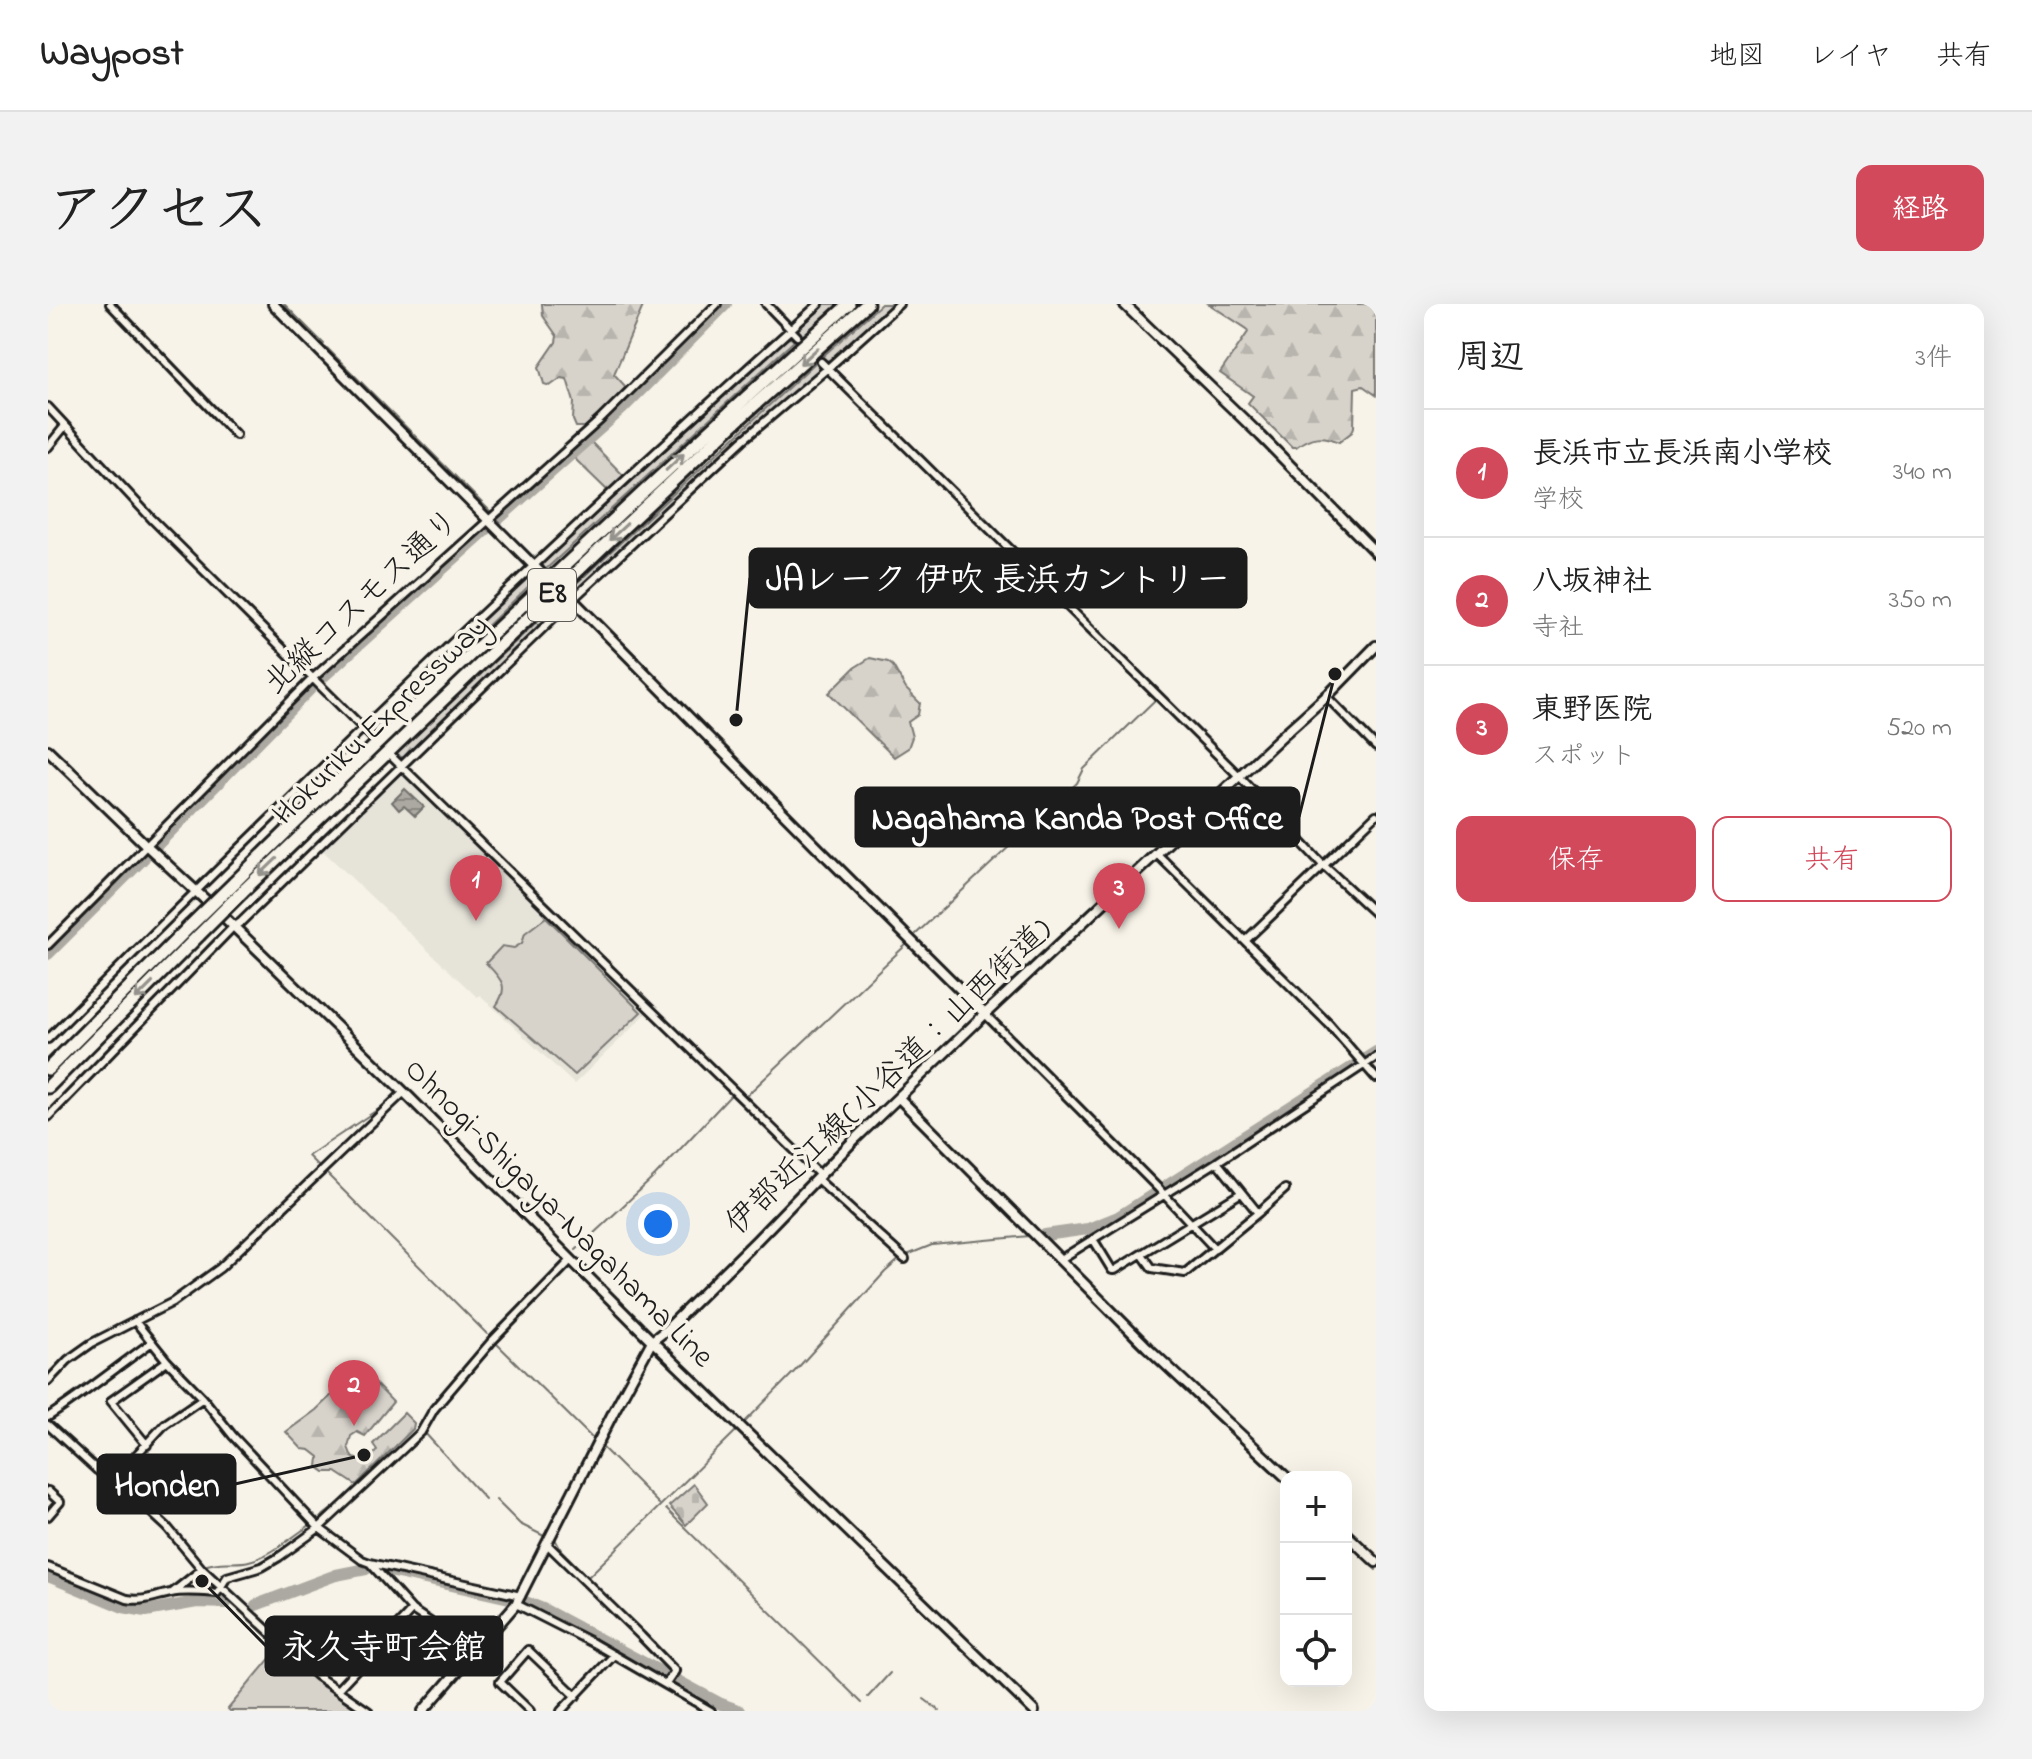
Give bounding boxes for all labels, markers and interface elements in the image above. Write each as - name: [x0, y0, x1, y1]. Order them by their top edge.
- text: Waypost: [40, 27, 184, 83]
- text: 地図: [1709, 37, 1765, 78]
- text: レイヤ: [1809, 37, 1892, 78]
- text: 共有: [1936, 37, 1992, 78]
- button: 経路: [1856, 165, 1984, 251]
- text: アクセス: [48, 173, 269, 254]
- text: 周辺: [1456, 334, 1524, 384]
- text: 3件: [1915, 340, 1952, 378]
- one-way arrow: [800, 347, 820, 365]
- text: 長浜市立長浜南小学校: [1532, 433, 1832, 477]
- one-way arrow: [665, 453, 685, 471]
- text: 1: [1478, 454, 1486, 492]
- text: 340 m: [1893, 454, 1952, 492]
- text: 学校: [1532, 482, 1584, 520]
- street label: 北縦コスモス通り: [254, 499, 472, 707]
- one-way arrow: [608, 523, 628, 542]
- callout: JAレーク 伊吹 長浜カントリー: [750, 549, 1246, 607]
- text: JAレーク 伊吹 長浜カントリー: [766, 557, 1230, 607]
- text: 八坂神社: [1532, 561, 1652, 605]
- road number: E8: [528, 569, 576, 621]
- text: 2: [1476, 582, 1488, 620]
- text: 350 m: [1888, 582, 1952, 620]
- street label: Hokuriku Expressway: [263, 605, 501, 837]
- text: 寺社: [1532, 610, 1584, 648]
- text: 東野医院: [1532, 689, 1652, 733]
- text: 3: [1477, 710, 1487, 748]
- text: 520 m: [1886, 710, 1952, 748]
- text: スポット: [1532, 738, 1636, 776]
- callout: Nagahama Kanda Post Office: [856, 788, 1299, 846]
- text: Nagahama Kanda Post Office: [871, 796, 1284, 847]
- button: 保存: [1456, 816, 1696, 902]
- button: 共有: [1712, 816, 1952, 902]
- pin: 1: [450, 855, 502, 921]
- one-way arrow: [258, 857, 278, 876]
- pin: 3: [1093, 863, 1145, 929]
- street label: 伊部近江線(小谷道：山西街道): [716, 909, 1064, 1247]
- one-way arrow: [135, 981, 154, 1000]
- street label: Ohnogi-Shigaya-Nagahama Line: [392, 1048, 724, 1380]
- your location: [638, 1204, 678, 1244]
- pin: 2: [328, 1360, 380, 1426]
- callout: Honden: [98, 1455, 235, 1513]
- text: Honden: [114, 1463, 220, 1513]
- map controls: [1280, 1471, 1352, 1687]
- button: +: [1280, 1471, 1352, 1543]
- button: −: [1280, 1543, 1352, 1615]
- button: locate: [1280, 1615, 1352, 1687]
- callout: 永久寺町会館: [266, 1617, 502, 1675]
- text: 永久寺町会館: [282, 1625, 486, 1675]

